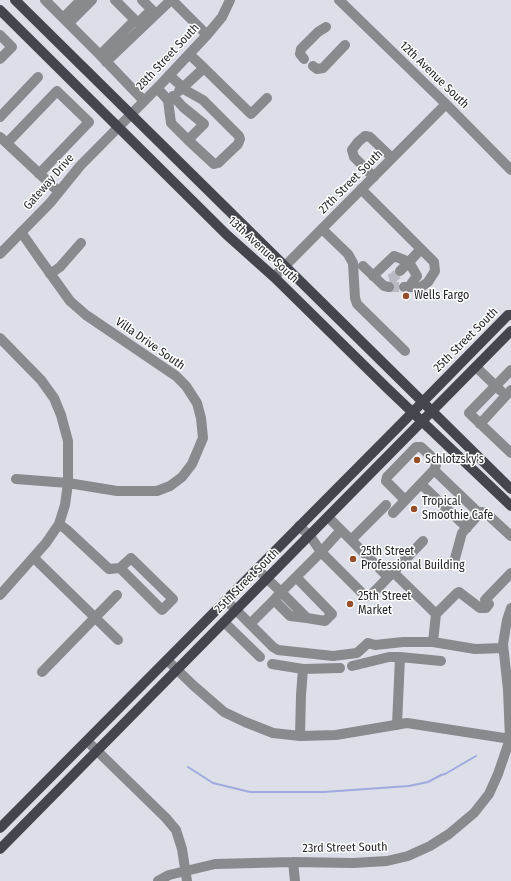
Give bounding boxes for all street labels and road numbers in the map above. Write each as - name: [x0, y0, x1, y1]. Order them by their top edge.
- street label: 28th Street South: [134, 21, 202, 93]
- street label: 12th Avenue South: [396, 38, 472, 112]
- street label: 27th Street South: [316, 147, 386, 217]
- street label: Gateway Drive: [21, 151, 77, 213]
- street label: 13th Avenue South: [225, 214, 301, 286]
- street label: 25th Street South: [431, 305, 501, 375]
- street label: Villa Drive South: [113, 315, 187, 373]
- street label: 25th Street South: [212, 546, 282, 616]
- street label: 23rd Street South: [302, 840, 388, 856]

